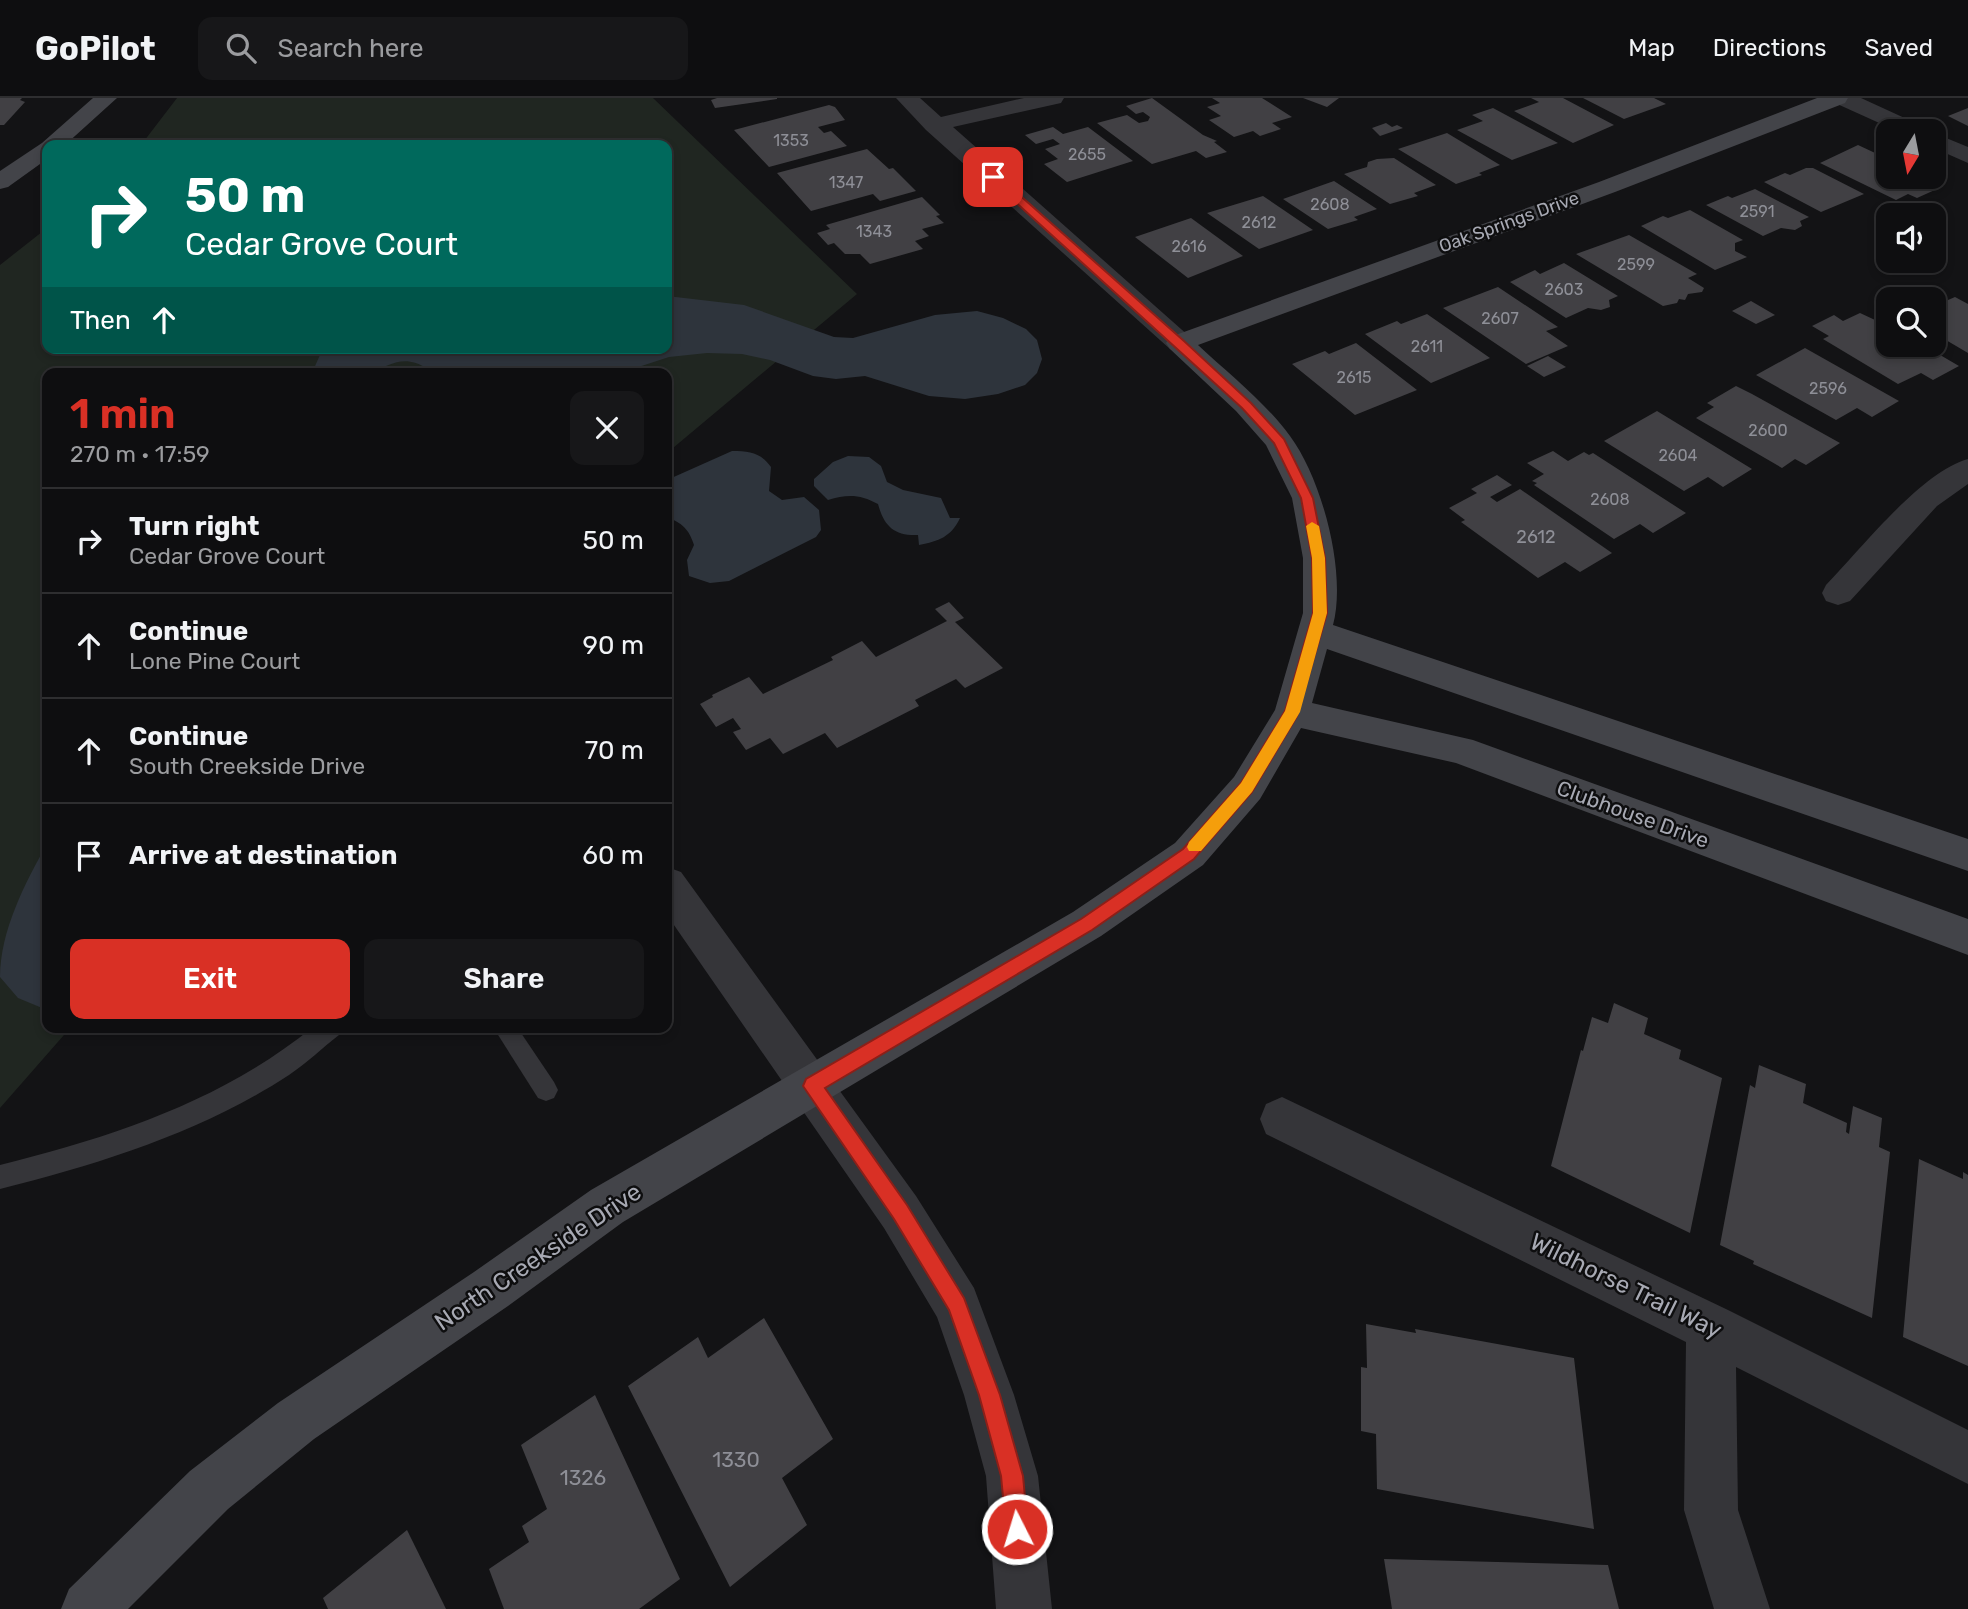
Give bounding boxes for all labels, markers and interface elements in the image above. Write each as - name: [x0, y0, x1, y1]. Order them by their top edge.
- search box: [198, 17, 688, 80]
- text: GoPilot: [35, 29, 156, 68]
- icon: search: [222, 29, 260, 67]
- text: Search here: [278, 33, 423, 64]
- text: Map: [1628, 34, 1675, 62]
- text: Directions: [1713, 34, 1826, 62]
- text: Saved: [1864, 34, 1933, 62]
- north arrow: [1876, 119, 1946, 189]
- map controls: [1876, 119, 1946, 357]
- house number: 1353: [773, 131, 809, 150]
- house number: 2655: [1068, 145, 1106, 164]
- pin: [963, 147, 1023, 207]
- icon: arrive: [974, 158, 1012, 196]
- text: 50 m: [185, 166, 305, 224]
- icon: right: [70, 168, 161, 259]
- house number: 1347: [829, 173, 863, 192]
- street label: Oak Springs Drive: [1436, 186, 1582, 258]
- house number: 2608: [1310, 195, 1350, 214]
- house number: 2591: [1739, 202, 1775, 221]
- button: sound: [1876, 203, 1946, 273]
- house number: 2612: [1242, 213, 1276, 232]
- house number: 1343: [856, 222, 892, 241]
- text: Cedar Grove Court: [185, 225, 458, 263]
- house number: 2616: [1171, 237, 1207, 256]
- house number: 2599: [1617, 255, 1655, 274]
- house number: 2603: [1545, 280, 1583, 299]
- button: search: [1876, 287, 1946, 357]
- icon: ahead: [145, 301, 183, 339]
- text: Then: [70, 305, 131, 336]
- house number: 2607: [1481, 309, 1519, 328]
- house number: 2611: [1411, 337, 1443, 356]
- house number: 2615: [1336, 368, 1372, 387]
- house number: 2596: [1809, 379, 1847, 398]
- text: 1 min: [70, 389, 176, 439]
- button: close: [570, 391, 644, 465]
- house number: 2600: [1748, 421, 1788, 440]
- text: 270 m · 17:59: [70, 440, 210, 468]
- house number: 2604: [1658, 446, 1698, 465]
- house number: 2608: [1590, 490, 1630, 509]
- text: Turn right: [129, 511, 259, 542]
- icon: right: [70, 522, 108, 560]
- text: 50 m: [583, 525, 644, 556]
- house number: 2612: [1516, 526, 1556, 548]
- text: Cedar Grove Court: [129, 542, 325, 570]
- text: Continue: [129, 616, 248, 647]
- icon: ahead: [70, 627, 108, 665]
- text: 90 m: [583, 630, 644, 661]
- text: Lone Pine Court: [129, 647, 300, 675]
- text: Continue: [129, 721, 248, 752]
- icon: ahead: [70, 732, 108, 770]
- text: 70 m: [585, 735, 644, 766]
- text: South Creekside Drive: [129, 752, 365, 780]
- street label: Clubhouse Drive: [1554, 775, 1712, 853]
- icon: arrive: [70, 837, 108, 875]
- text: Arrive at destination: [129, 840, 397, 871]
- text: 60 m: [582, 840, 644, 871]
- button: Exit: [70, 939, 350, 1019]
- button: Share: [364, 939, 644, 1019]
- street label: North Creekside Drive: [430, 1178, 646, 1336]
- street label: Wildhorse Trail Way: [1526, 1227, 1726, 1345]
- house number: 1330: [712, 1447, 760, 1472]
- house number: 1326: [560, 1465, 606, 1490]
- position arrow: [980, 1492, 1054, 1566]

